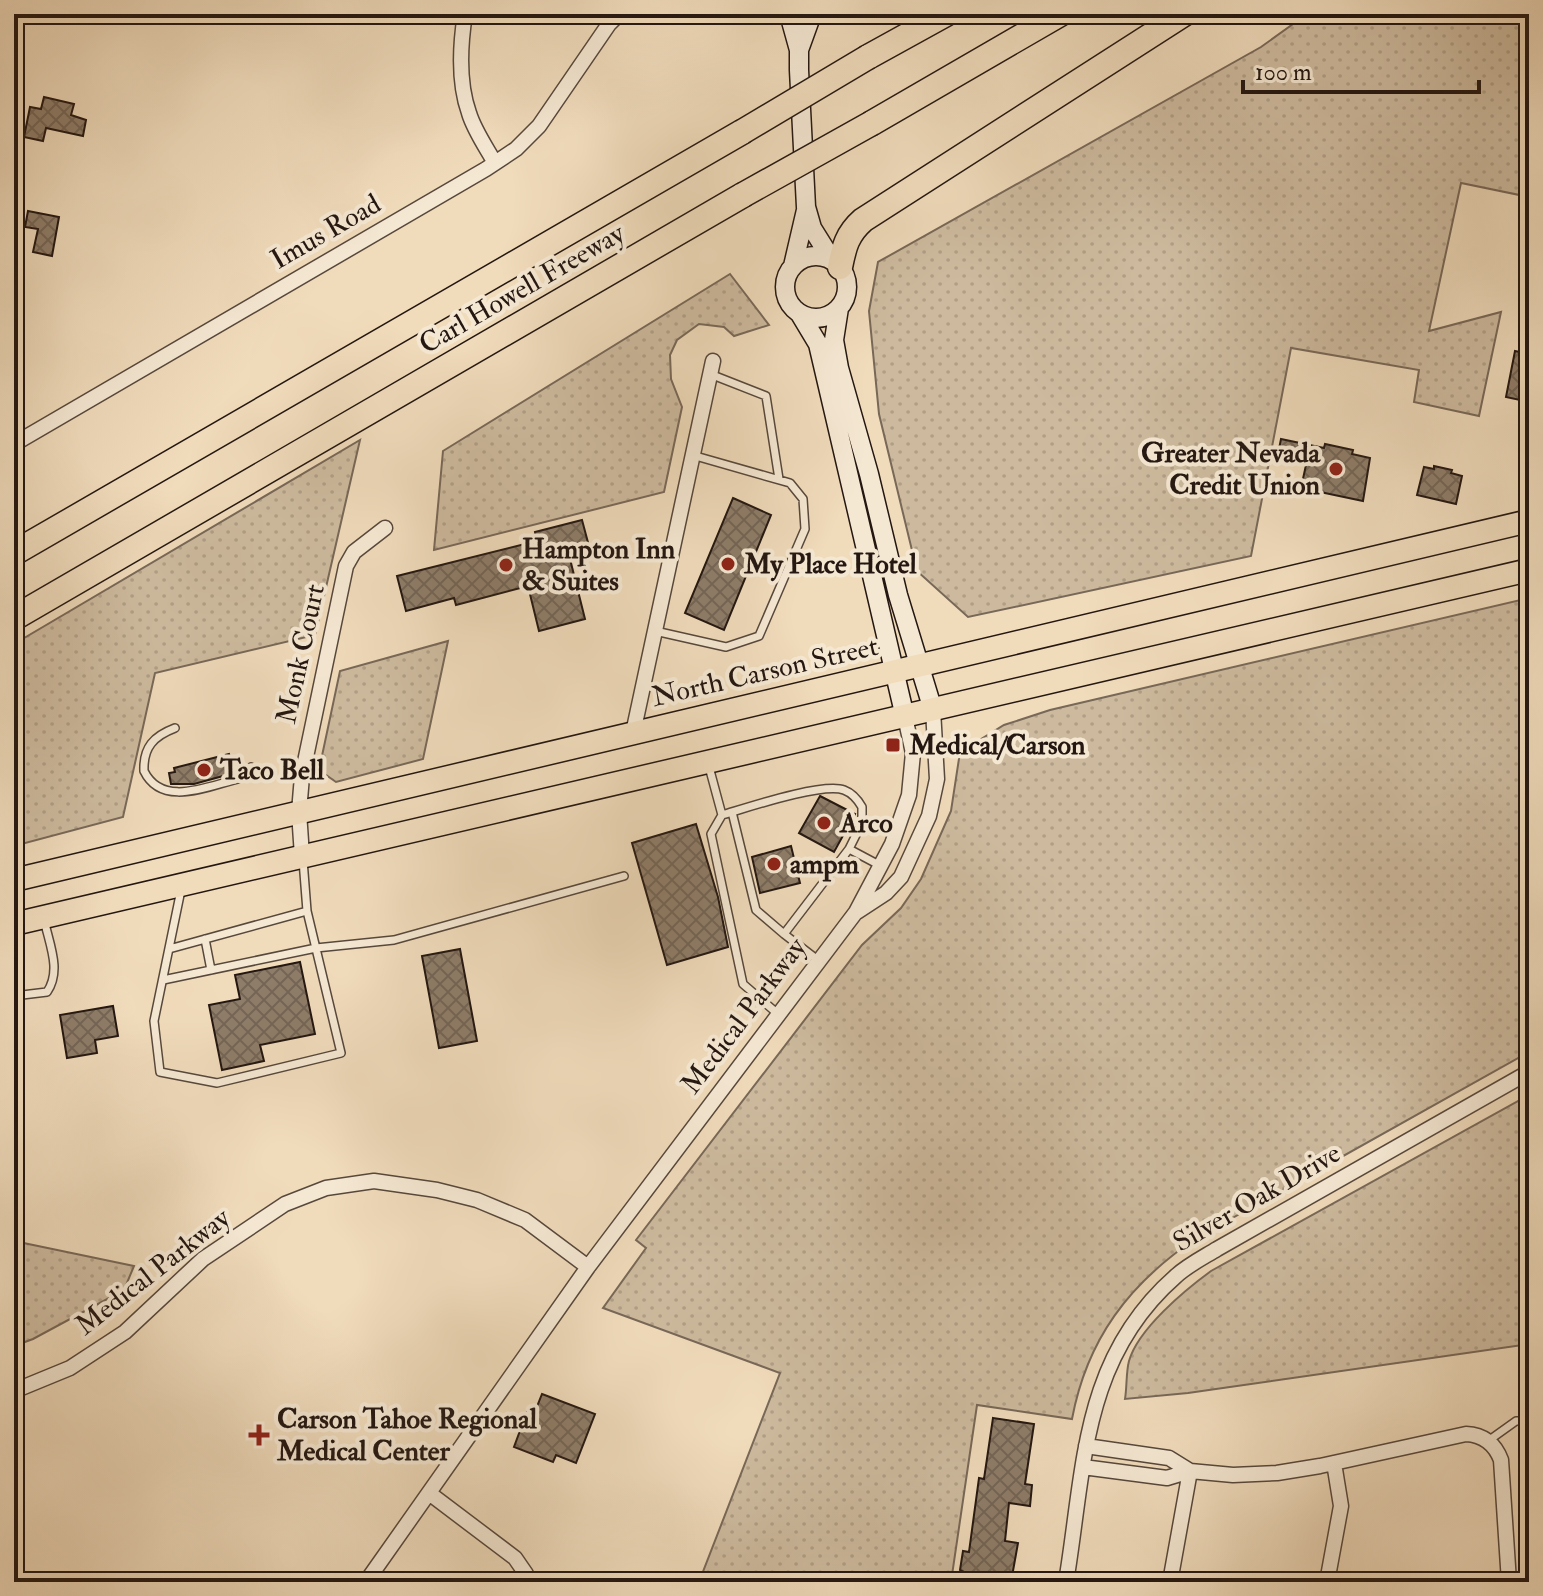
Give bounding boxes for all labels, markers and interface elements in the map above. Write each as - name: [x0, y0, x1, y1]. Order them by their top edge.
- scale bar: [1243, 44, 1479, 94]
- text: 100 m: [1255, 57, 1312, 88]
- street label: Imus Road: [265, 186, 387, 277]
- street label: Carl Howell Freeway: [413, 216, 632, 362]
- place label: Greater Nevada Credit Union: [1141, 436, 1321, 503]
- marker: Greater Nevada Credit Union: [1327, 460, 1345, 478]
- place label: Hampton Inn & Suites: [522, 532, 676, 599]
- place label: My Place Hotel: [743, 547, 918, 582]
- marker: My Place Hotel: [719, 555, 737, 573]
- marker: Hampton Inn & Suites: [497, 556, 515, 574]
- street label: Monk Court: [269, 581, 333, 727]
- street label: North Carson Street: [648, 629, 882, 715]
- place label: Medical/Carson: [908, 728, 1086, 763]
- marker: Medical/Carson: [884, 736, 902, 754]
- place label: Taco Bell: [219, 753, 325, 788]
- marker: Taco Bell: [195, 761, 213, 779]
- place label: Arco: [839, 806, 893, 841]
- marker: Arco: [815, 814, 833, 832]
- place label: ampm: [790, 847, 859, 882]
- marker: ampm: [765, 855, 783, 873]
- street label: Medical Parkway: [674, 930, 815, 1101]
- street label: Silver Oak Drive: [1167, 1136, 1347, 1260]
- street label: Medical Parkway: [69, 1200, 238, 1343]
- place label: Carson Tahoe Regional Medical Center: [276, 1402, 538, 1469]
- marker: Carson Tahoe Regional Medical Center: [248, 1424, 270, 1446]

